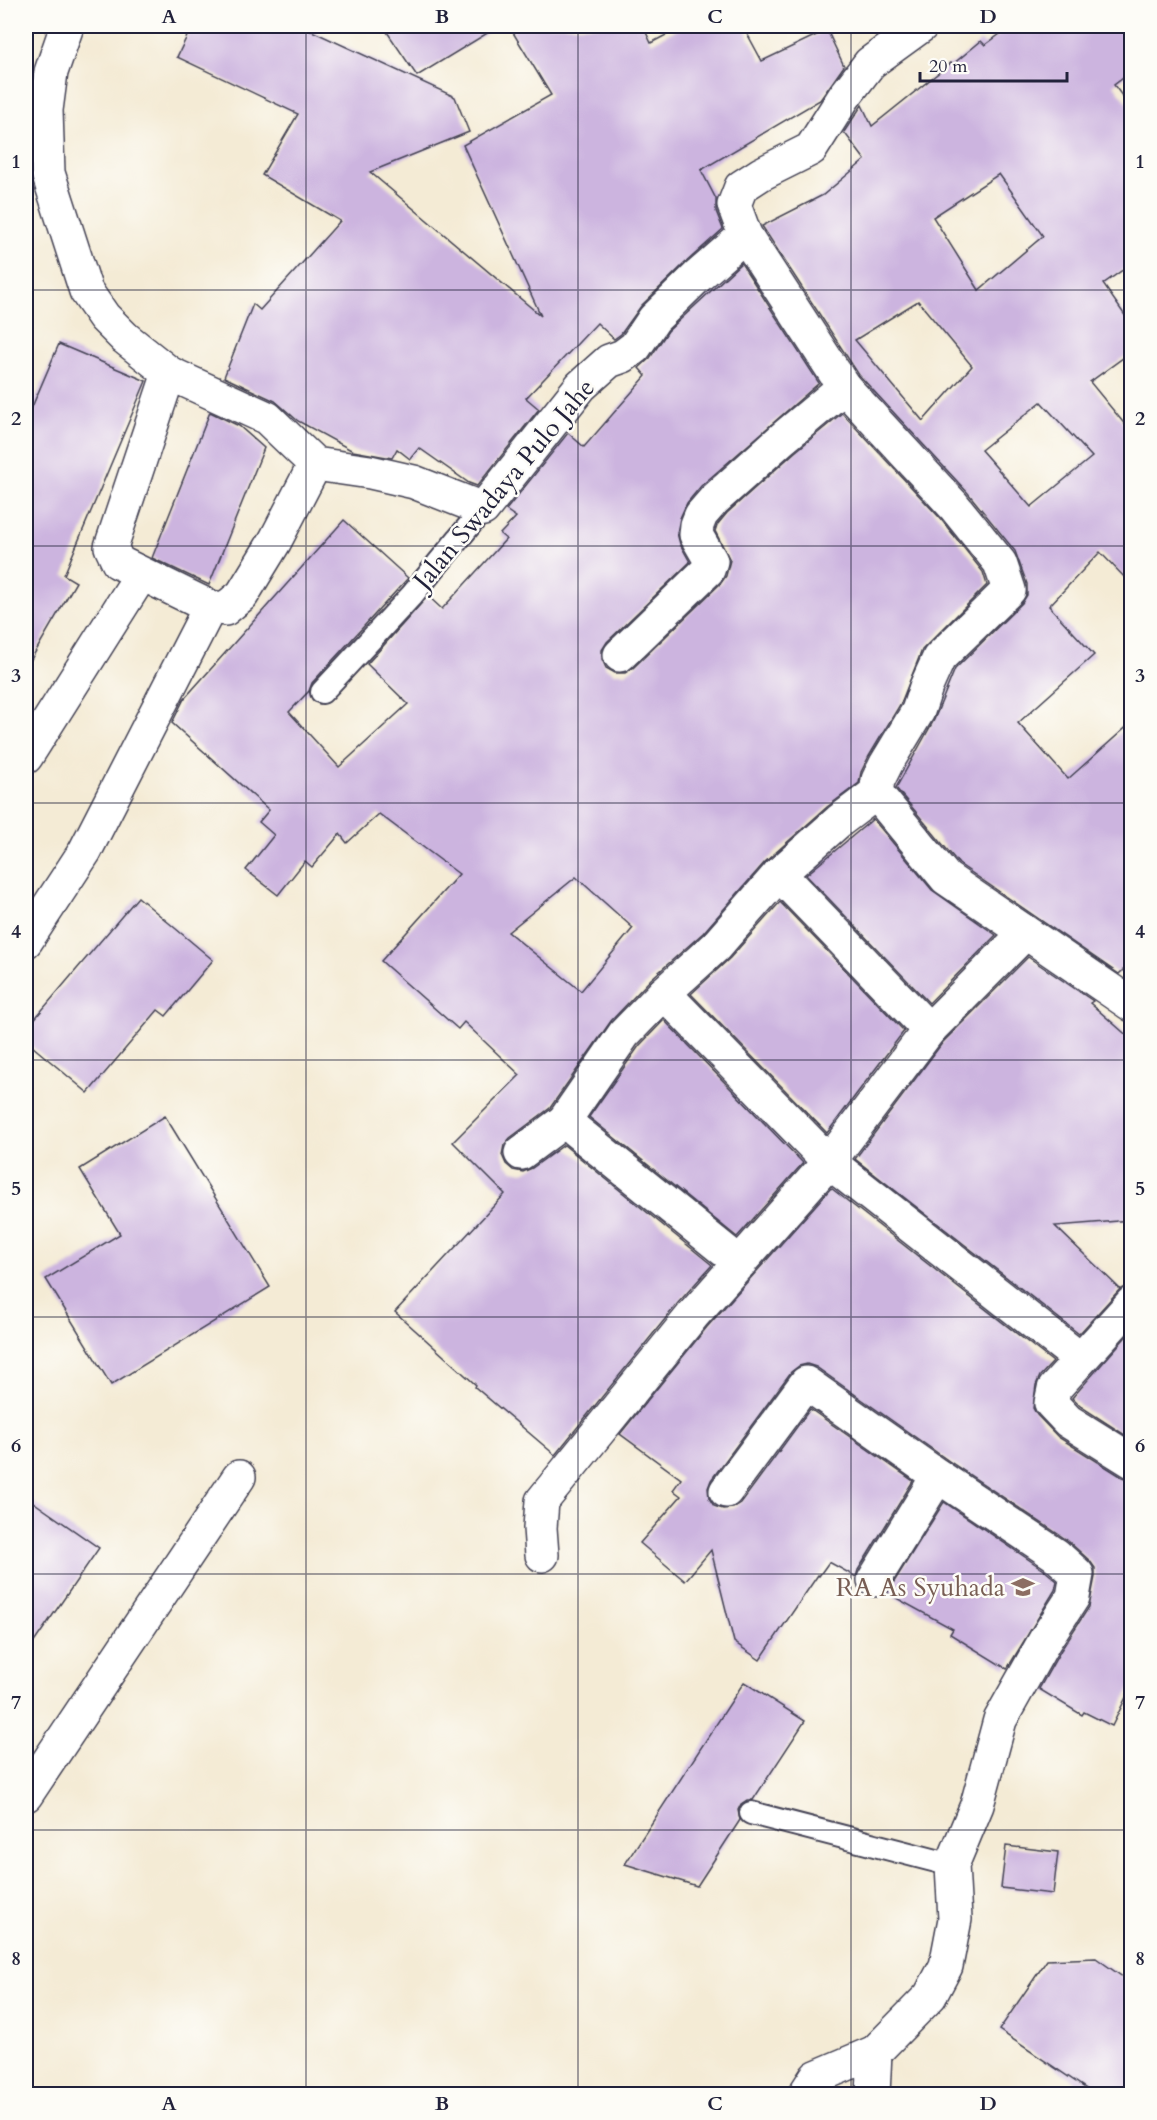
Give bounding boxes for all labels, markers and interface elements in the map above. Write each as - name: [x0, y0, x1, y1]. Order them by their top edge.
- text: A: [161, 3, 177, 30]
- text: B: [435, 3, 449, 30]
- text: C: [707, 3, 723, 30]
- text: D: [979, 3, 997, 30]
- scale bar: [920, 45, 1067, 83]
- text: 20 m: [929, 54, 968, 79]
- text: 1: [11, 148, 21, 175]
- text: 1: [1135, 148, 1145, 175]
- street label: Jalan Swadaya Pulo Jahe: [403, 371, 603, 600]
- text: 2: [11, 405, 21, 432]
- text: 2: [1135, 405, 1145, 432]
- text: 3: [11, 662, 21, 689]
- text: 3: [1135, 662, 1145, 689]
- text: 4: [11, 918, 21, 945]
- text: 4: [1135, 918, 1145, 945]
- text: 5: [11, 1175, 21, 1202]
- text: 5: [1135, 1175, 1145, 1202]
- text: 6: [11, 1432, 21, 1459]
- text: 6: [1135, 1432, 1145, 1459]
- place label: RA As Syuhada: [836, 1570, 1005, 1605]
- school or university icon: RA As Syuhada: [1010, 1574, 1036, 1600]
- text: 7: [11, 1689, 21, 1716]
- text: 7: [1135, 1689, 1145, 1716]
- text: 8: [11, 1945, 21, 1972]
- text: 8: [1135, 1945, 1145, 1972]
- text: A: [161, 2090, 177, 2117]
- text: B: [435, 2090, 449, 2117]
- text: C: [707, 2090, 723, 2117]
- text: D: [979, 2090, 997, 2117]

